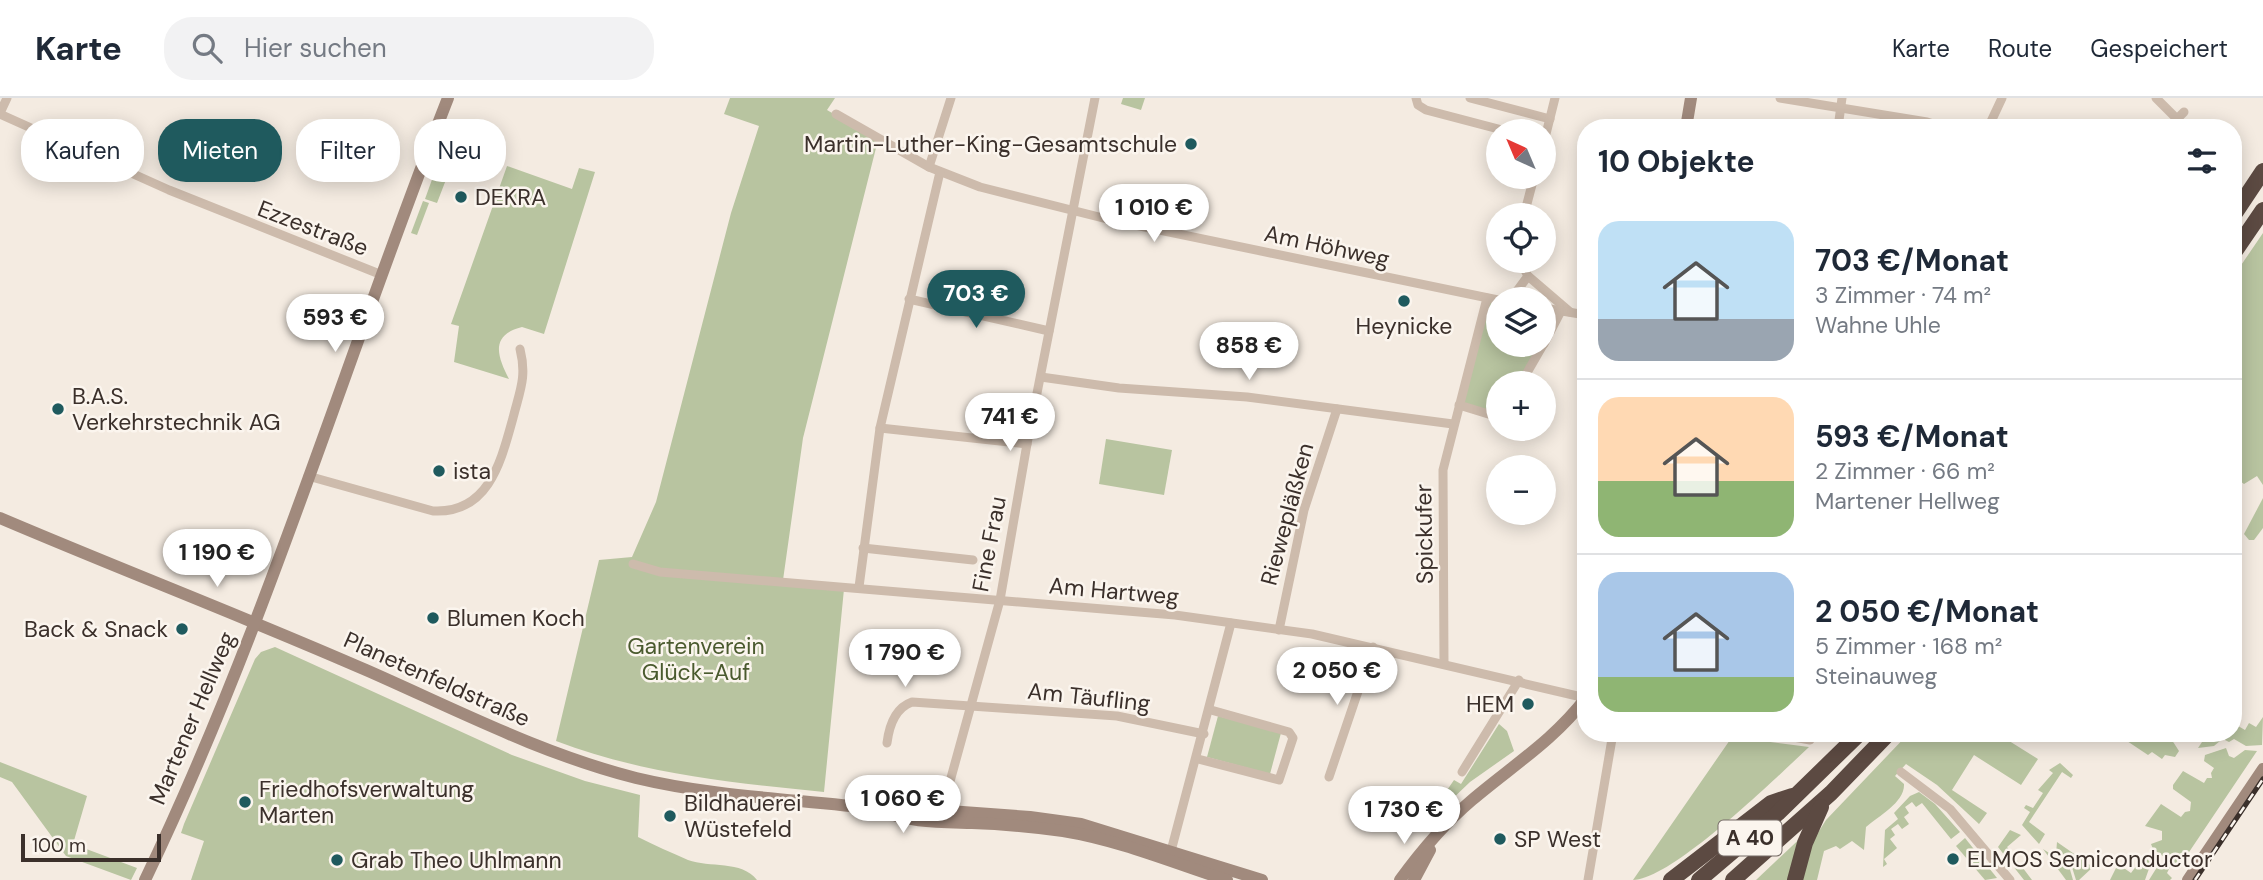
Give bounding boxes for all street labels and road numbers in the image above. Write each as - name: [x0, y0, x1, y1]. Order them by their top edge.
- street label: Ezzestraße: [253, 193, 373, 263]
- street label: Am Höhweg: [1262, 218, 1393, 274]
- street label: Riewepläßken: [1254, 440, 1320, 588]
- street label: Spickufer: [1408, 484, 1440, 584]
- street label: Fine Frau: [965, 494, 1013, 594]
- street label: Am Hartweg: [1048, 570, 1180, 612]
- street label: Planetenfeldstraße: [339, 624, 535, 734]
- street label: Martener Hellweg: [142, 627, 242, 809]
- street label: Am Täufling: [1026, 676, 1152, 718]
- road number: A 40: [1718, 820, 1782, 856]

